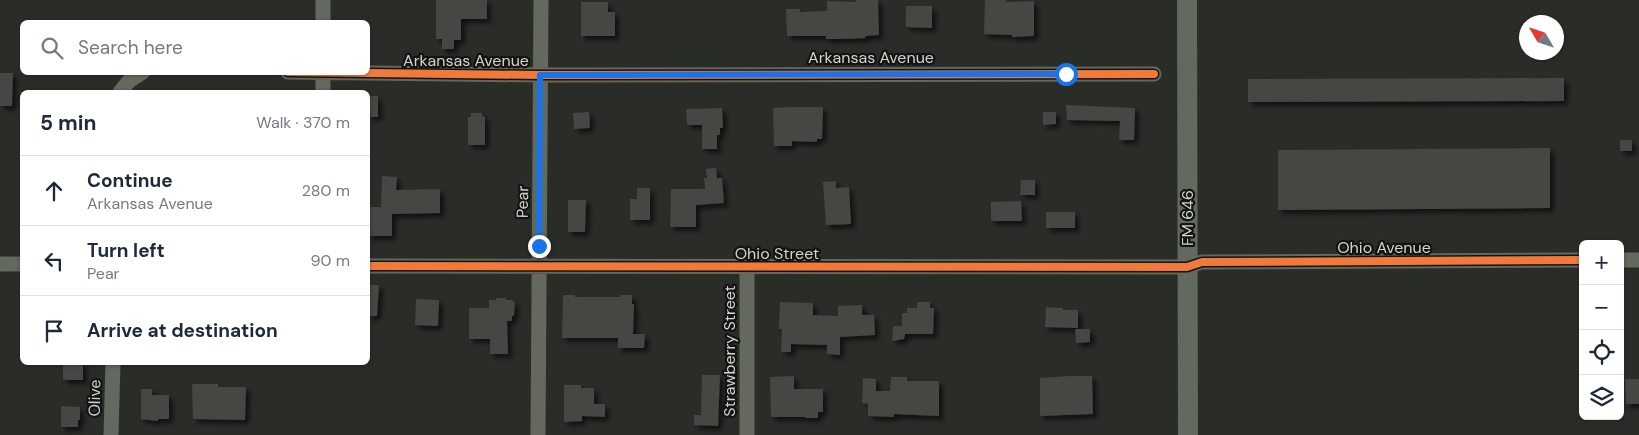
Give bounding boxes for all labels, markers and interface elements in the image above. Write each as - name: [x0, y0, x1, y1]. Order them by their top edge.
- north arrow: [1519, 15, 1564, 60]
- search box: [20, 20, 370, 75]
- icon: search: [38, 34, 66, 62]
- text: Search here: [78, 35, 183, 60]
- street label: Arkansas Avenue: [808, 47, 934, 68]
- street label: Arkansas Avenue: [403, 50, 529, 71]
- route start: [1055, 63, 1078, 86]
- text: 5 min: [40, 109, 96, 137]
- text: Walk · 370 m: [256, 112, 350, 133]
- text: Continue: [87, 168, 173, 193]
- icon: ahead: [40, 177, 68, 205]
- text: 280 m: [302, 180, 350, 201]
- street label: Pear: [512, 185, 533, 218]
- street label: FM 646: [1177, 190, 1198, 246]
- text: Arkansas Avenue: [87, 193, 213, 214]
- route end: [528, 235, 551, 258]
- street label: Ohio Avenue: [1337, 237, 1431, 258]
- text: Turn left: [87, 238, 165, 263]
- map controls: [1579, 240, 1624, 420]
- button: +: [1579, 240, 1624, 285]
- street label: Ohio Street: [735, 243, 819, 264]
- icon: left: [40, 247, 68, 275]
- text: 90 m: [310, 250, 350, 271]
- text: Pear: [87, 263, 120, 284]
- street label: Strawberry Street: [719, 285, 740, 417]
- button: −: [1579, 285, 1624, 330]
- icon: arrive: [40, 317, 68, 345]
- text: Arrive at destination: [87, 318, 278, 343]
- button: locate: [1579, 330, 1624, 375]
- button: layers: [1579, 375, 1624, 420]
- street label: Olive: [84, 379, 105, 417]

